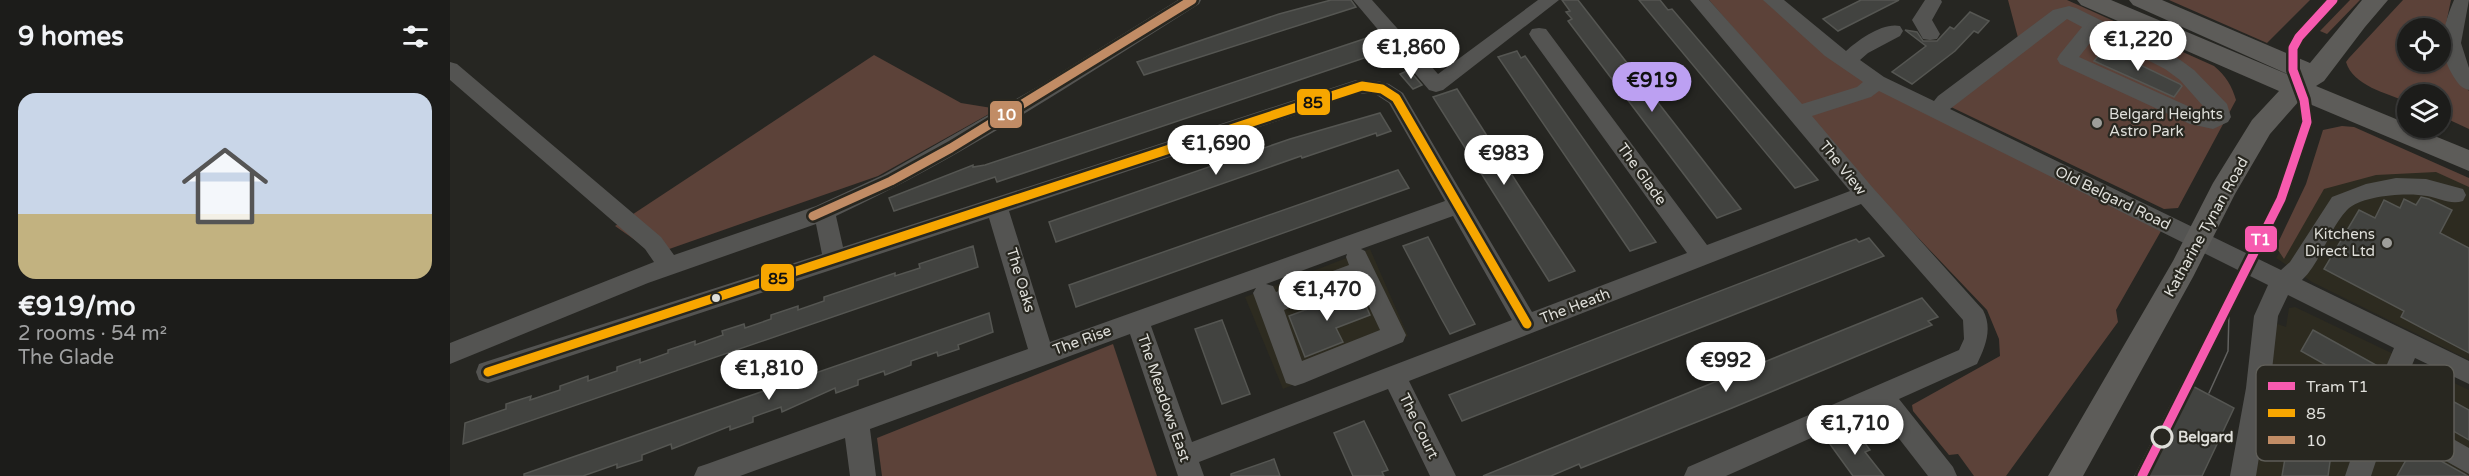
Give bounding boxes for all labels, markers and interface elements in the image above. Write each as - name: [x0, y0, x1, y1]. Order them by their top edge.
- map controls: [2397, 18, 2451, 138]
- button: locate: [2397, 18, 2451, 72]
- icon: filters: [399, 20, 432, 53]
- text: 9 homes: [18, 21, 124, 52]
- pin: €1,220: [2089, 21, 2187, 72]
- text: €1,220: [2103, 28, 2173, 52]
- pin: €1,860: [1362, 29, 1460, 80]
- text: €1,860: [1377, 36, 1445, 60]
- pin: €919: [1616, 62, 1688, 113]
- text: €919: [1626, 69, 1678, 93]
- button: layers: [2397, 84, 2451, 138]
- line badge: 85: [1296, 88, 1331, 116]
- text: 85: [1303, 93, 1323, 113]
- line badge: 10: [989, 100, 1023, 129]
- text: 10: [996, 105, 1016, 125]
- place label: Belgard Heights Astro Park: [2109, 105, 2223, 140]
- marker: Belgard Heights Astro Park: [2090, 116, 2104, 130]
- pin: €1,690: [1167, 125, 1265, 176]
- icon: home: [171, 132, 279, 240]
- text: €1,690: [1181, 132, 1251, 156]
- pin: €983: [1468, 135, 1540, 186]
- street label: The View: [1816, 137, 1870, 199]
- street label: The Glade: [1614, 140, 1670, 208]
- text: €983: [1478, 142, 1530, 166]
- street label: Katharine Tynan Road: [2160, 154, 2252, 300]
- street label: Old Belgard Road: [2052, 162, 2174, 234]
- line badge: T1: [2244, 225, 2278, 253]
- place label: Kitchens Direct Ltd: [2305, 225, 2375, 260]
- text: T1: [2250, 230, 2271, 250]
- marker: Kitchens Direct Ltd: [2380, 236, 2394, 250]
- street label: The Oaks: [1003, 246, 1039, 314]
- line badge: 85: [760, 263, 795, 292]
- text: 85: [768, 269, 788, 289]
- pin: €1,470: [1278, 271, 1376, 322]
- text: €1,470: [1293, 278, 1361, 302]
- street label: The Heath: [1538, 284, 1612, 328]
- text: €919/mo: [18, 291, 136, 322]
- unlabelled marker: [710, 292, 722, 304]
- street label: The Rise: [1050, 321, 1114, 359]
- text: 2 rooms · 54 m²: [18, 322, 167, 346]
- street label: The Meadows East: [1134, 332, 1194, 465]
- pin: €992: [1690, 342, 1762, 393]
- text: The Glade: [18, 346, 114, 370]
- text: €992: [1700, 349, 1752, 373]
- pin: €1,810: [720, 350, 818, 401]
- text: €1,810: [735, 357, 803, 381]
- legend: [2256, 365, 2454, 461]
- text: Tram T1: [2306, 377, 2369, 397]
- street label: The Court: [1395, 390, 1443, 462]
- text: 85: [2306, 404, 2326, 424]
- pin: €1,710: [1806, 405, 1904, 456]
- text: €1,710: [1821, 412, 1889, 436]
- marker: Belgard: [2151, 426, 2173, 448]
- place label: Belgard: [2178, 428, 2233, 447]
- text: 10: [2306, 431, 2326, 451]

